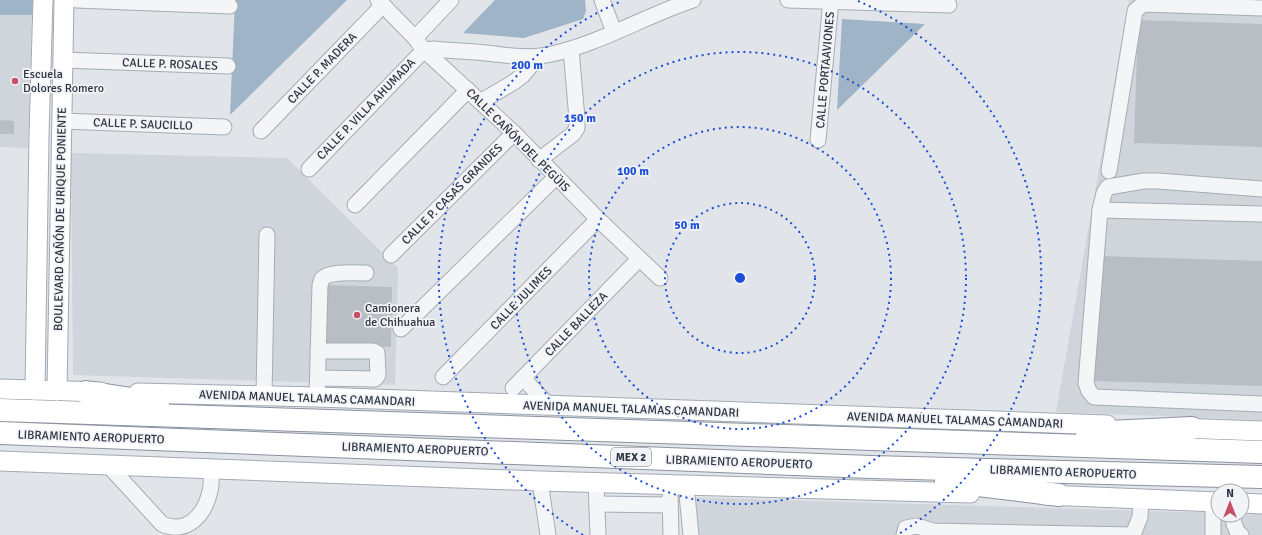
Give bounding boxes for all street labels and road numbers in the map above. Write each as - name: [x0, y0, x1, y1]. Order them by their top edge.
- street label: CALLE PORTAAVIONES: [813, 11, 838, 129]
- street label: CALLE P. MADERA: [285, 29, 361, 107]
- street label: CALLE P. ROSALES: [122, 55, 218, 74]
- street label: CALLE P. VILLA AHUMADA: [314, 55, 419, 163]
- street label: CALLE CAÑÓN DEL PEGÜIS: [463, 85, 573, 196]
- street label: BOULEVARD CAÑÓN DE URIQUE PONIENTE: [51, 107, 70, 331]
- street label: CALLE P. SAUCILLO: [93, 115, 193, 134]
- street label: CALLE P. CASAS GRANDES: [399, 140, 506, 248]
- street label: CALLE JULIMES: [487, 263, 556, 333]
- street label: CALLE BALLEZA: [542, 288, 611, 360]
- street label: AVENIDA MANUEL TALAMAS CAMANDARI: [199, 387, 415, 410]
- street label: AVENIDA MANUEL TALAMAS CAMANDARI: [523, 398, 739, 421]
- street label: AVENIDA MANUEL TALAMAS CAMANDARI: [847, 409, 1063, 432]
- street label: LIBRAMIENTO AEROPUERTO: [17, 427, 165, 448]
- street label: LIBRAMIENTO AEROPUERTO: [341, 439, 489, 460]
- road number: MEX 2: [611, 448, 651, 466]
- street label: LIBRAMIENTO AEROPUERTO: [665, 452, 813, 473]
- street label: LIBRAMIENTO AEROPUERTO: [989, 462, 1137, 483]

